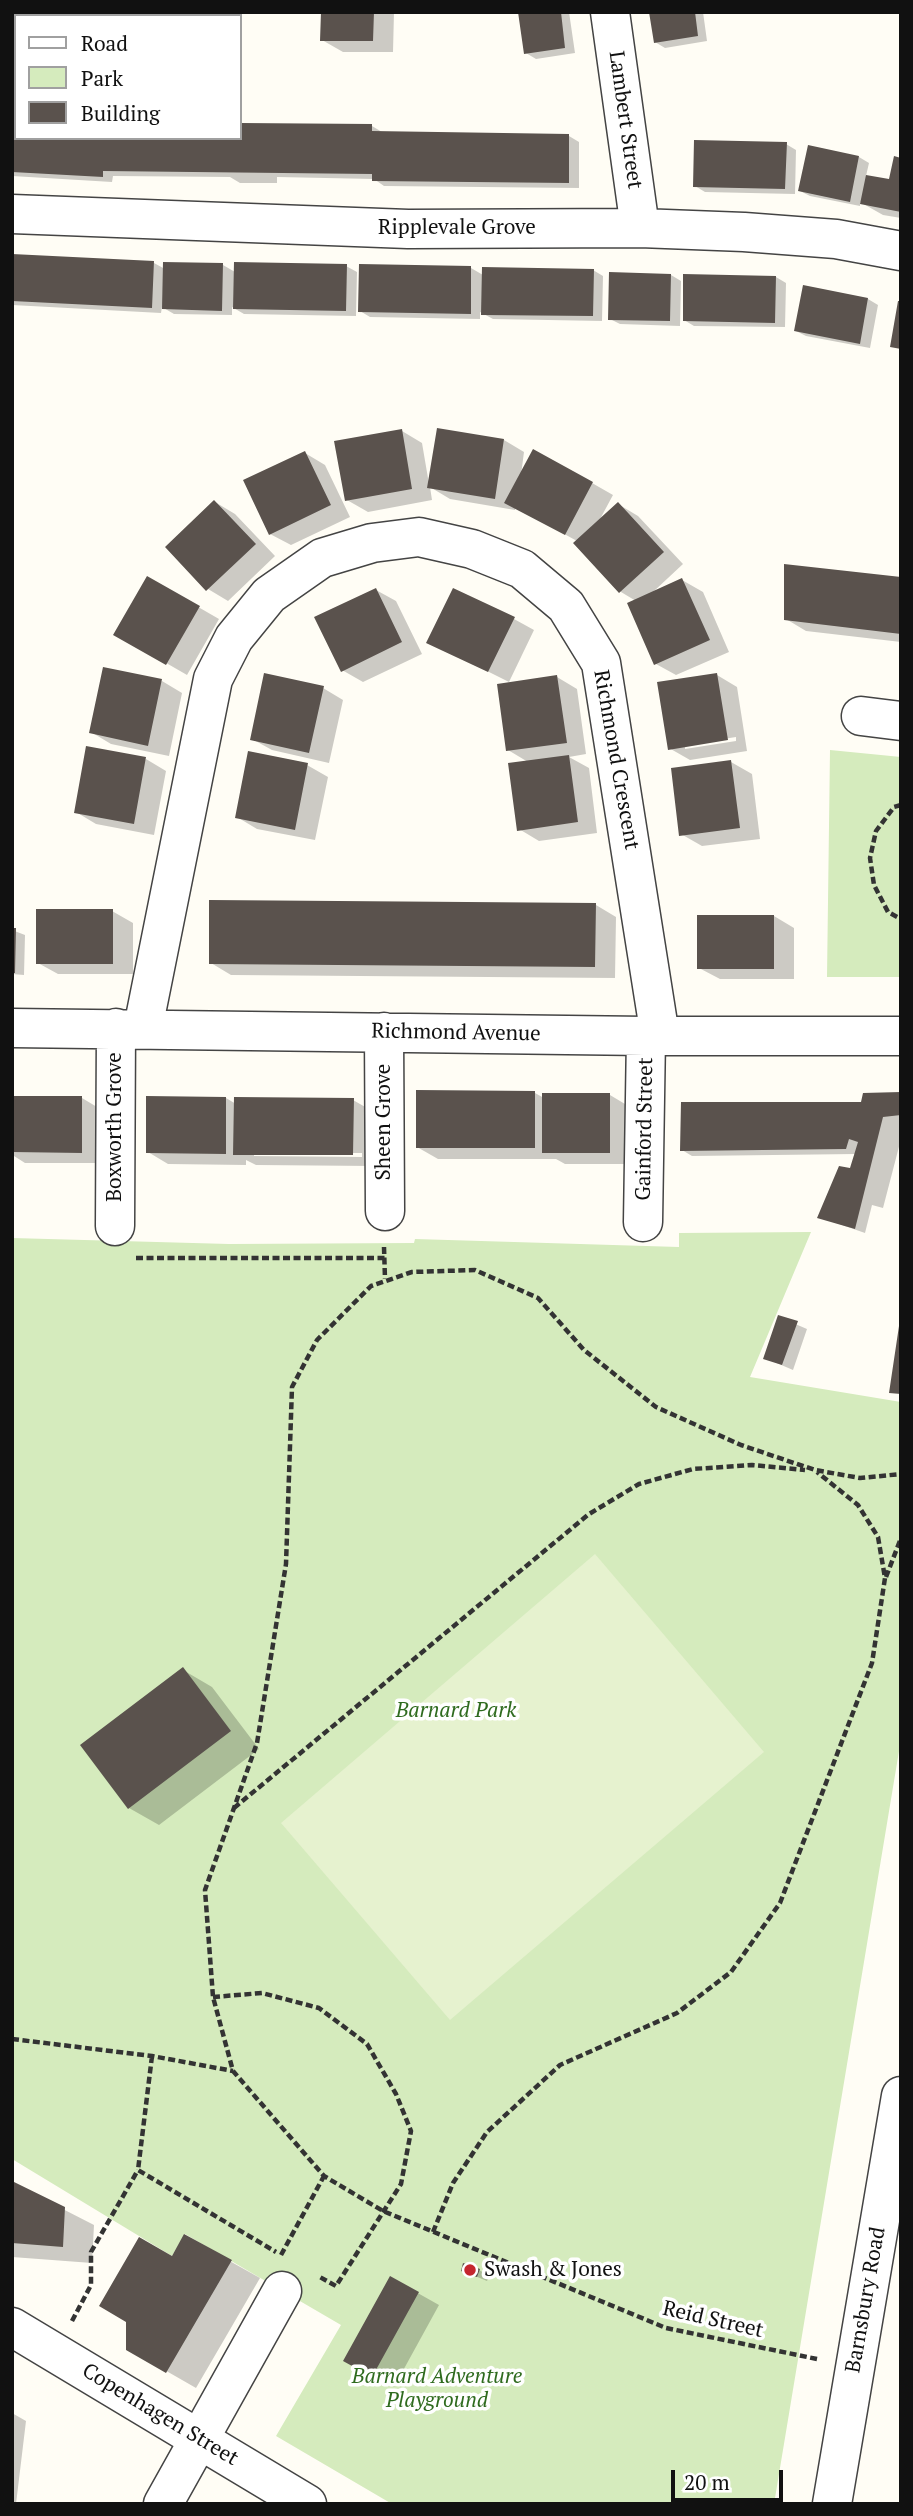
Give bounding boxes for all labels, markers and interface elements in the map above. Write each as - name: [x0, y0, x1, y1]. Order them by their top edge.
- legend: [14, 14, 242, 140]
- text: Road: [81, 29, 128, 57]
- street label: Lambert Street: [603, 49, 647, 191]
- text: Park: [81, 64, 123, 92]
- text: Building: [81, 99, 160, 127]
- street label: Ripplevale Grove: [378, 215, 536, 241]
- street label: Richmond Crescent: [588, 668, 644, 852]
- street label: Richmond Avenue: [371, 1019, 541, 1047]
- street label: Boxworth Grove: [102, 1052, 128, 1202]
- street label: Gainford Street: [631, 1057, 659, 1201]
- street label: Sheen Grove: [371, 1064, 397, 1180]
- park label: Barnard Park: [396, 1698, 516, 1724]
- street label: Barnsbury Road: [841, 2225, 891, 2375]
- place label: Swash & Jones: [484, 2257, 622, 2283]
- marker: Swash & Jones: [462, 2262, 478, 2278]
- street label: Reid Street: [660, 2296, 766, 2344]
- street label: Copenhagen Street: [77, 2358, 243, 2472]
- park label: Barnard Adventure Playground: [352, 2364, 522, 2414]
- scale bar: [675, 2456, 787, 2500]
- text: 20 m: [684, 2468, 730, 2496]

